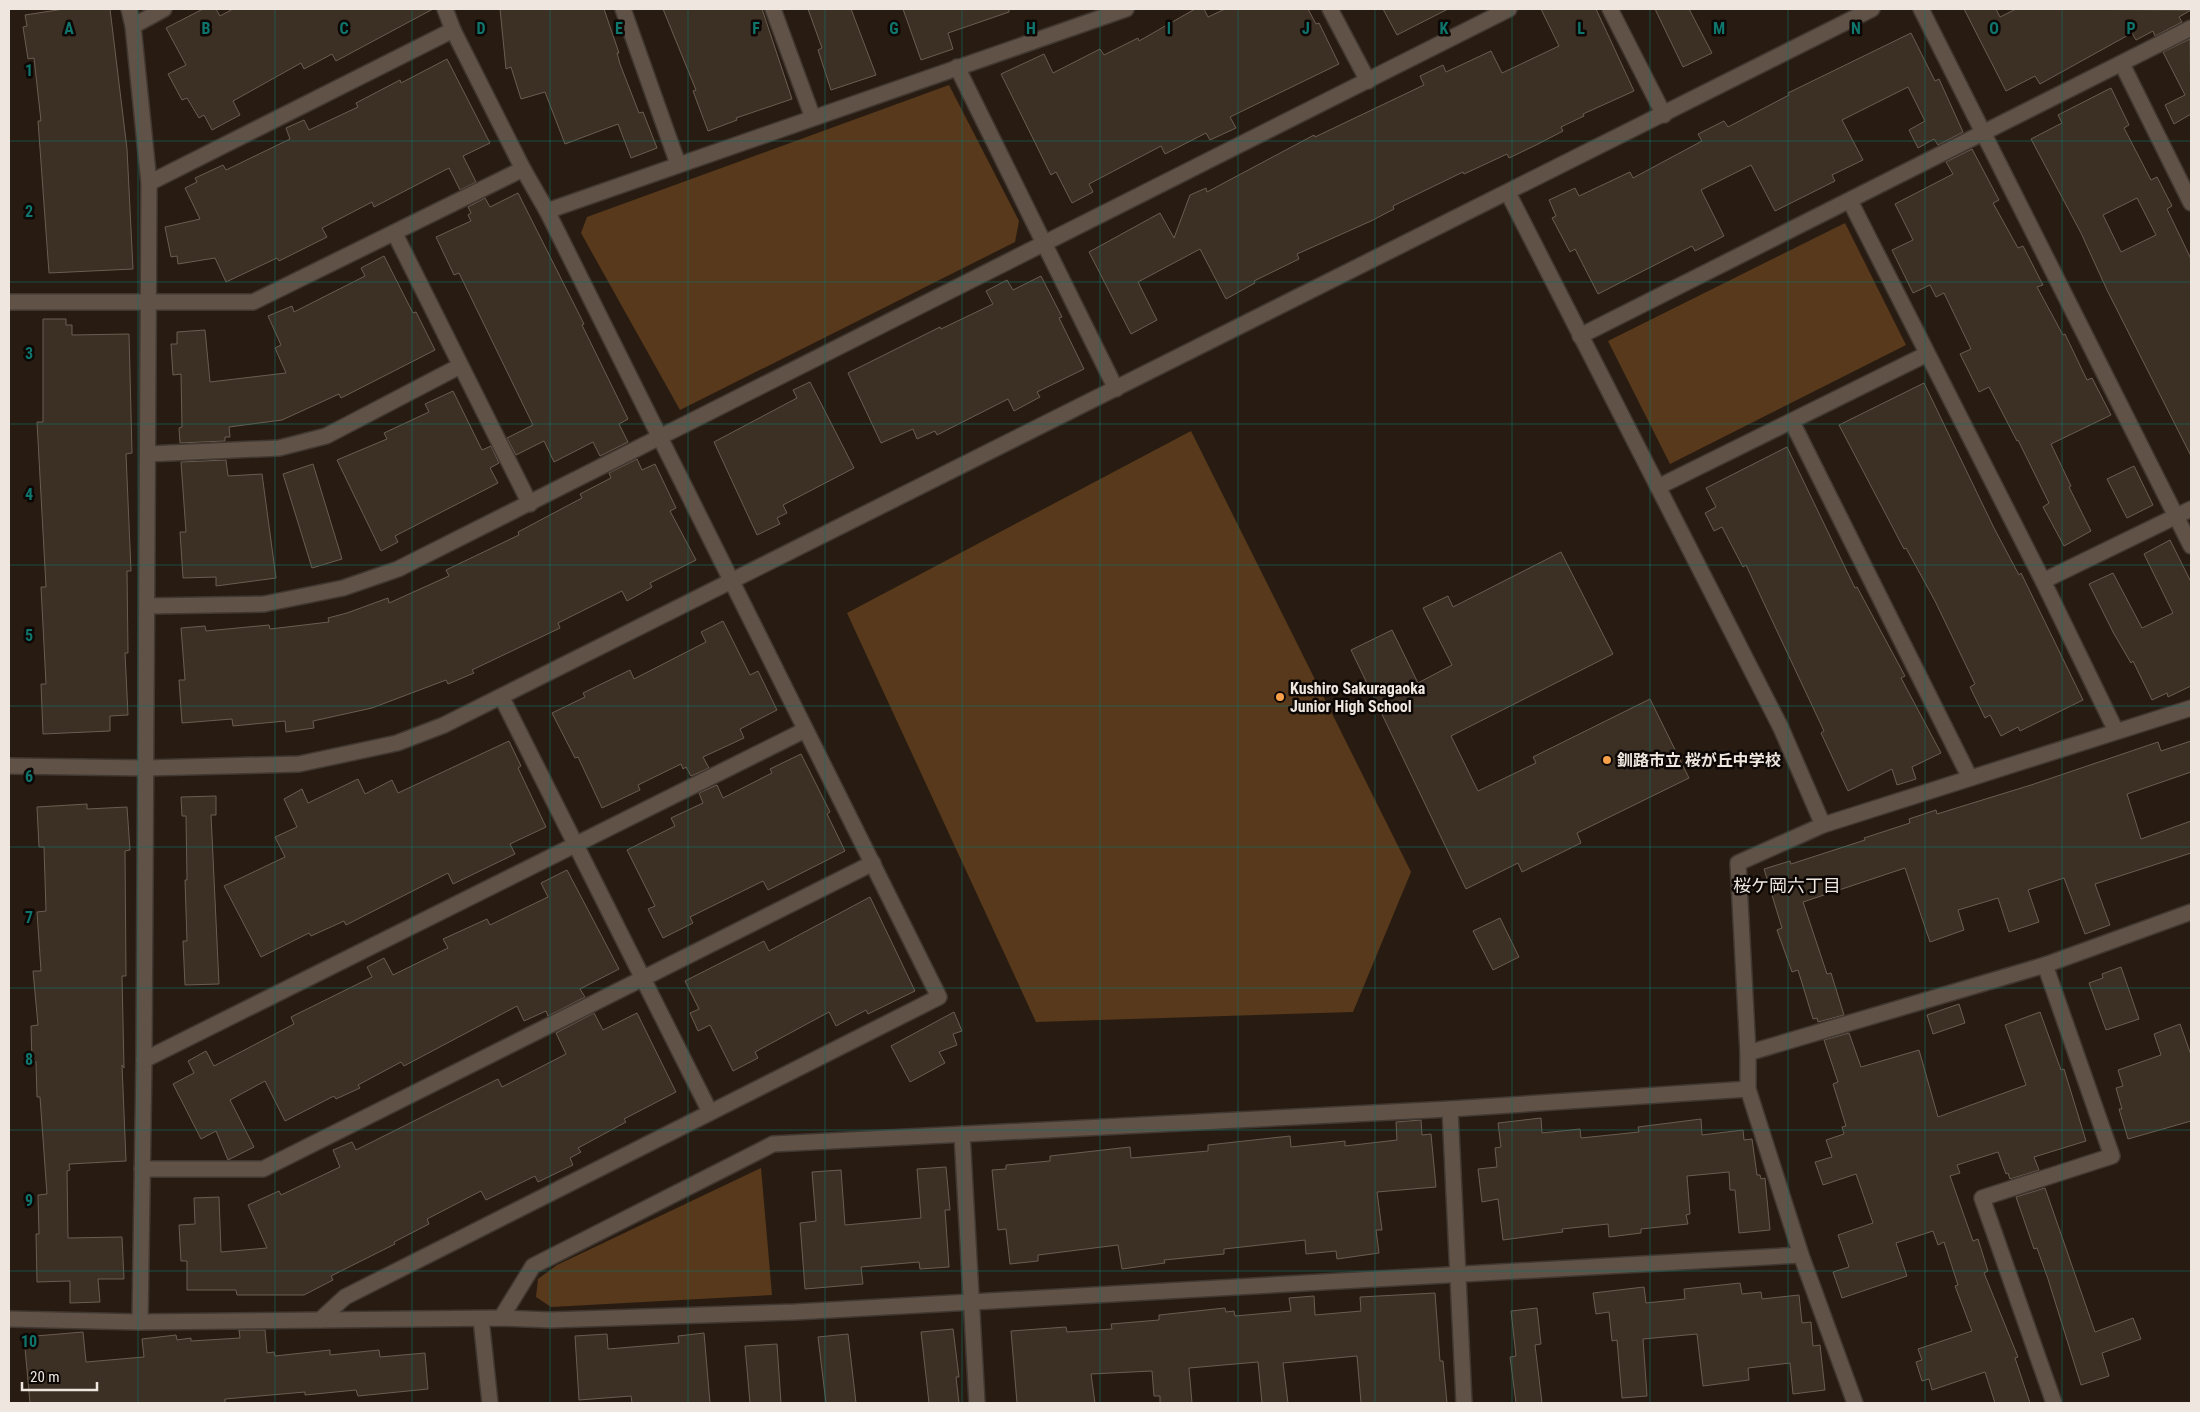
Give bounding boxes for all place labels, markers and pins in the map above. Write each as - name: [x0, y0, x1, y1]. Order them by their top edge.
- place label: Kushiro Sakuragaoka Junior High School: [1290, 679, 1426, 716]
- marker: Kushiro Sakuragaoka Junior High School: [1274, 691, 1286, 703]
- place label: 釧路市立 桜が丘中学校: [1617, 751, 1781, 770]
- marker: 釧路市立 桜が丘中学校: [1601, 754, 1613, 766]

